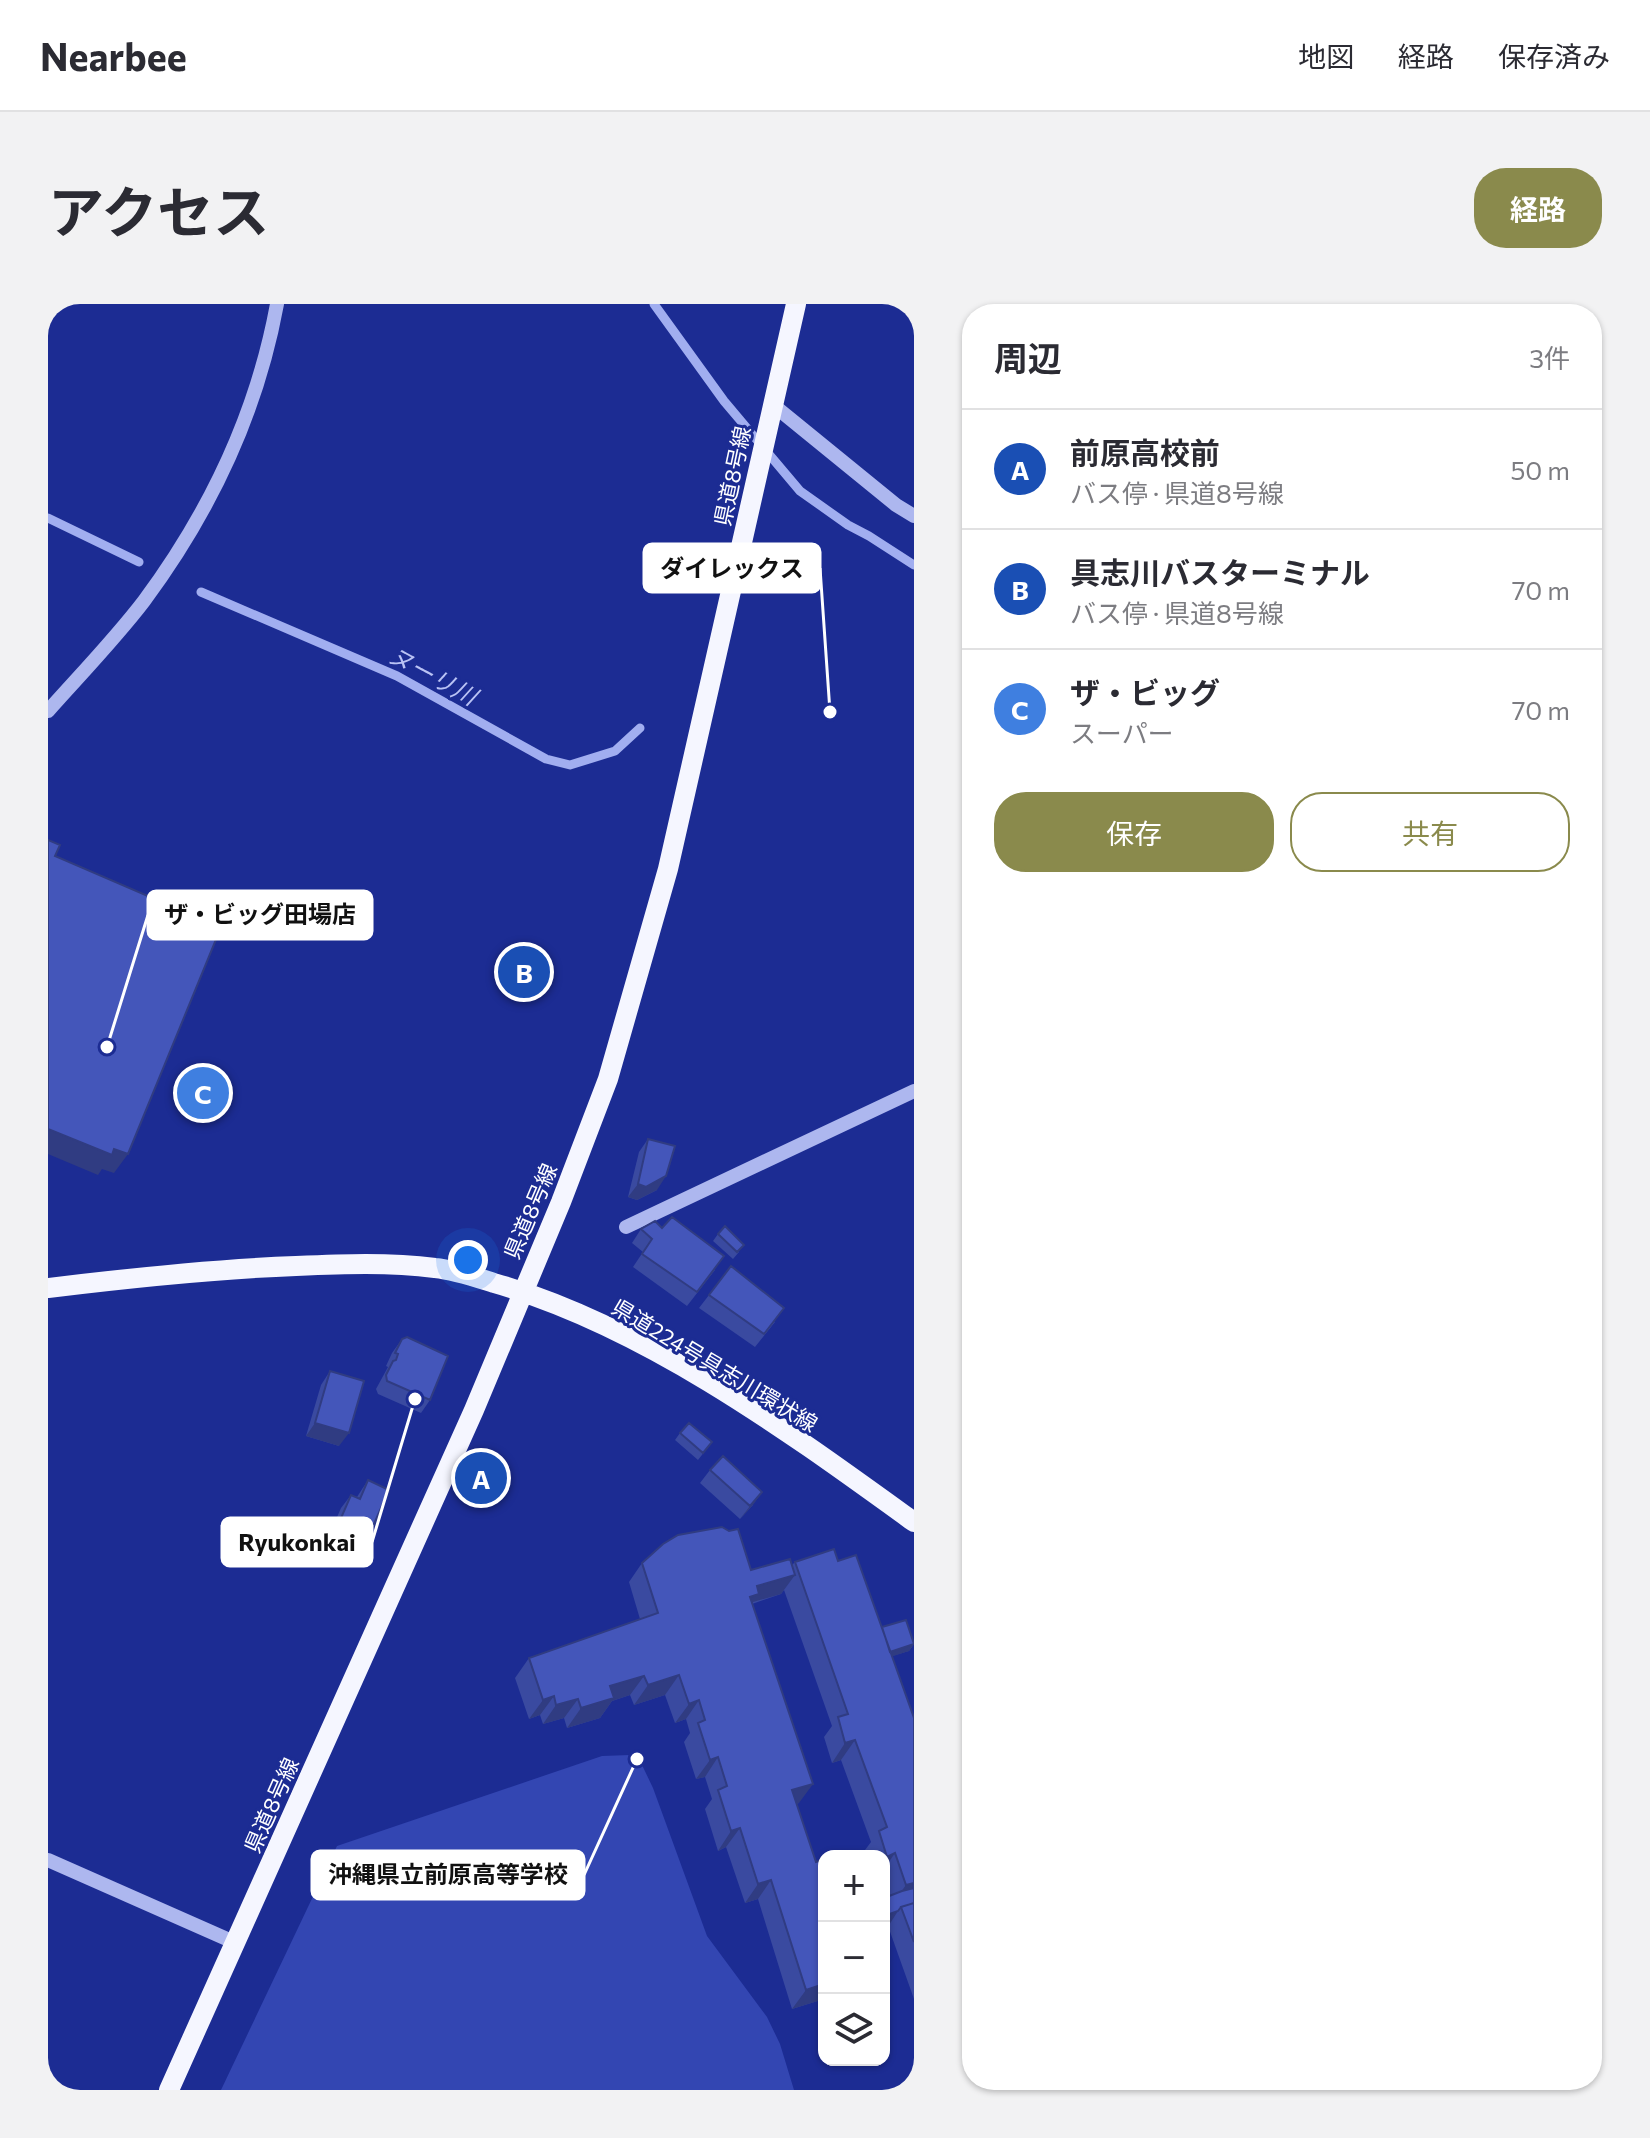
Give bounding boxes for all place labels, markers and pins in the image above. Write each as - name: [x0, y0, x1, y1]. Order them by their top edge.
- callout: ダイレックス: [644, 544, 820, 592]
- callout: ザ・ビッグ田場店: [148, 891, 372, 939]
- pin: B: [498, 942, 550, 1002]
- pin: C: [177, 1063, 229, 1123]
- pin: A: [455, 1448, 507, 1508]
- callout: Ryukonkai: [222, 1518, 372, 1566]
- callout: 沖縄県立前原高等学校: [312, 1851, 584, 1899]

